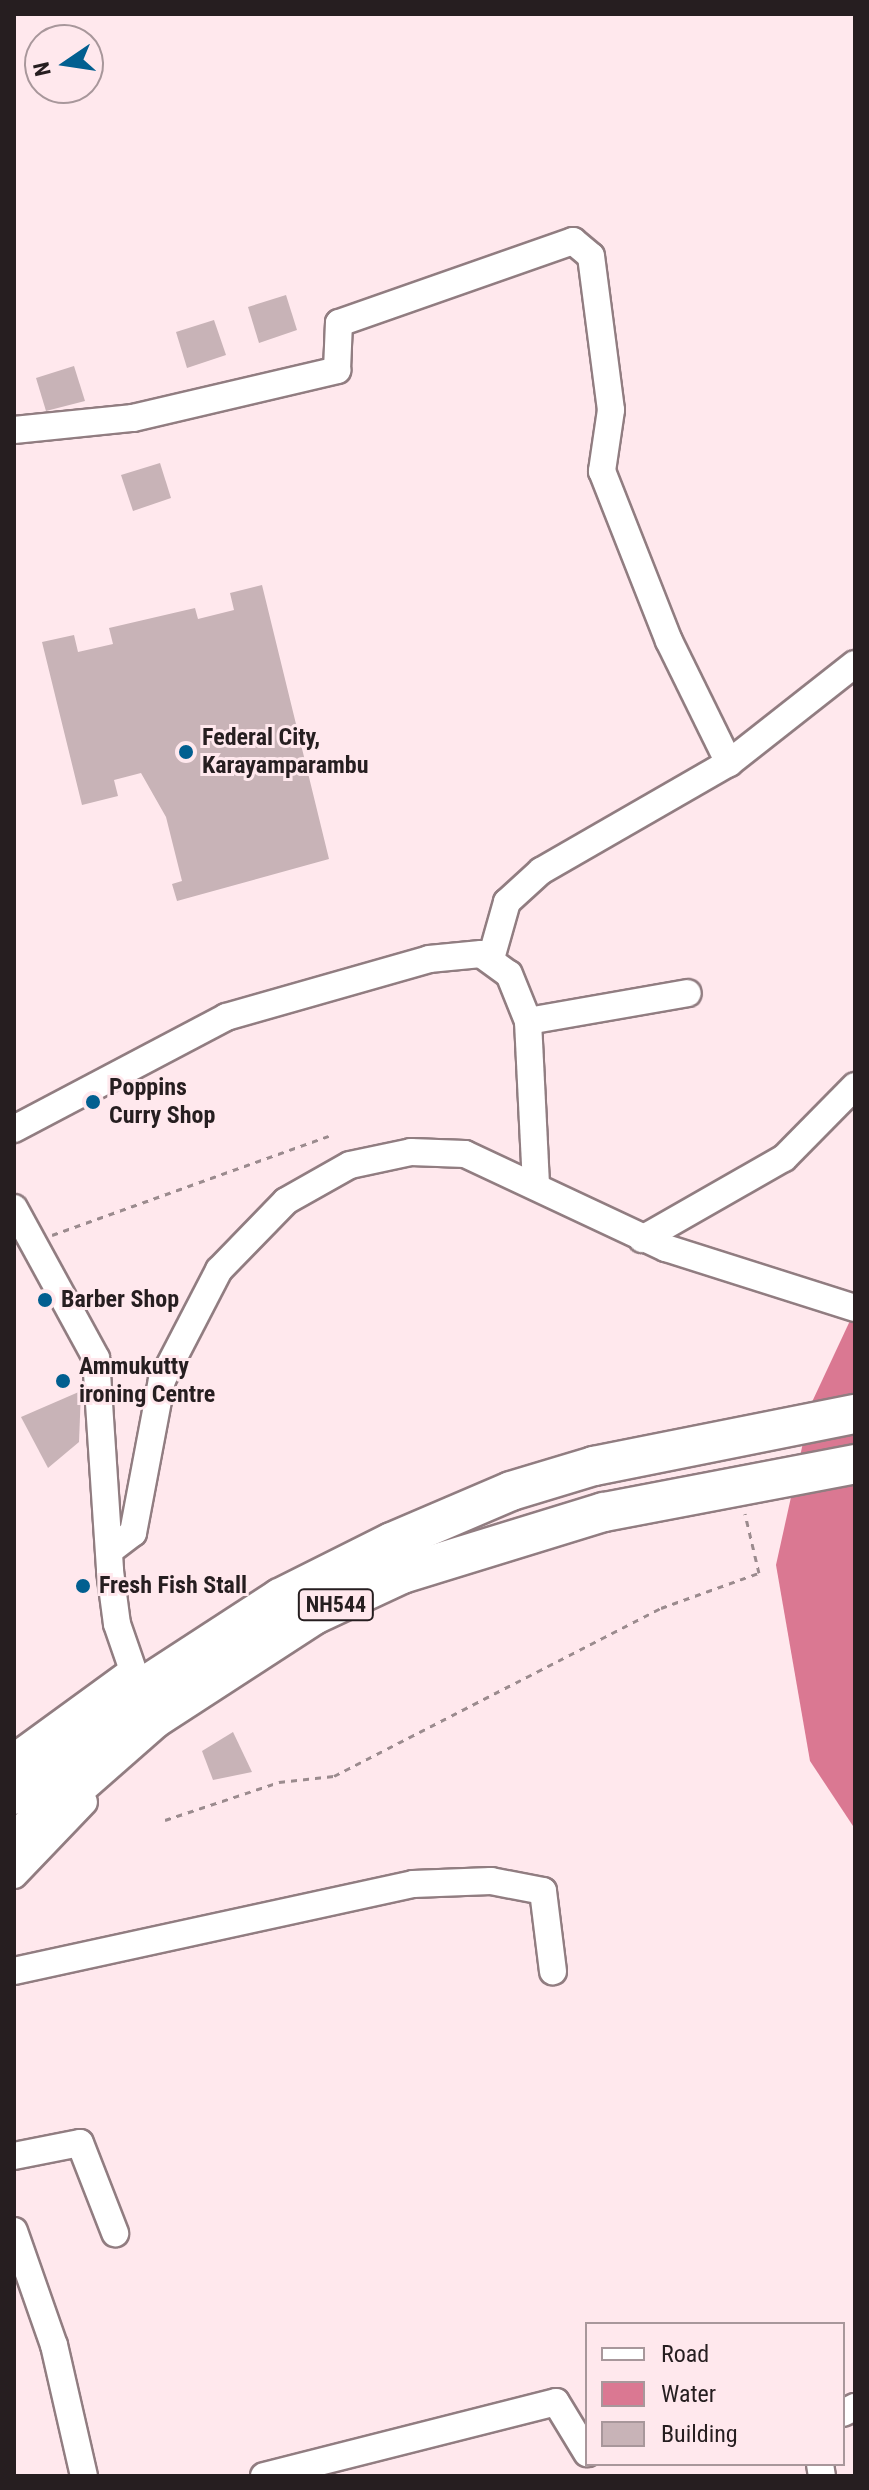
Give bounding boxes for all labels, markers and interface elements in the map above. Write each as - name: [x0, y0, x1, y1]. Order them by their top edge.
- north arrow: [24, 24, 104, 104]
- text: N: [28, 60, 56, 78]
- place label: Federal City, Karayamparambu: [202, 724, 369, 780]
- marker: Federal City, Karayamparambu: [177, 743, 195, 761]
- place label: Poppins Curry Shop: [109, 1074, 215, 1130]
- marker: Poppins Curry Shop: [84, 1093, 102, 1111]
- place label: Barber Shop: [61, 1286, 179, 1314]
- marker: Barber Shop: [36, 1291, 54, 1309]
- place label: Ammukutty ironing Centre: [79, 1353, 215, 1409]
- marker: Ammukutty ironing Centre: [54, 1372, 72, 1390]
- place label: Fresh Fish Stall: [99, 1572, 247, 1600]
- marker: Fresh Fish Stall: [74, 1577, 92, 1595]
- road number: NH544: [296, 1587, 376, 1623]
- legend: [585, 2322, 845, 2466]
- text: Road: [661, 2340, 709, 2368]
- text: Water: [661, 2380, 716, 2408]
- text: Building: [661, 2420, 738, 2448]

